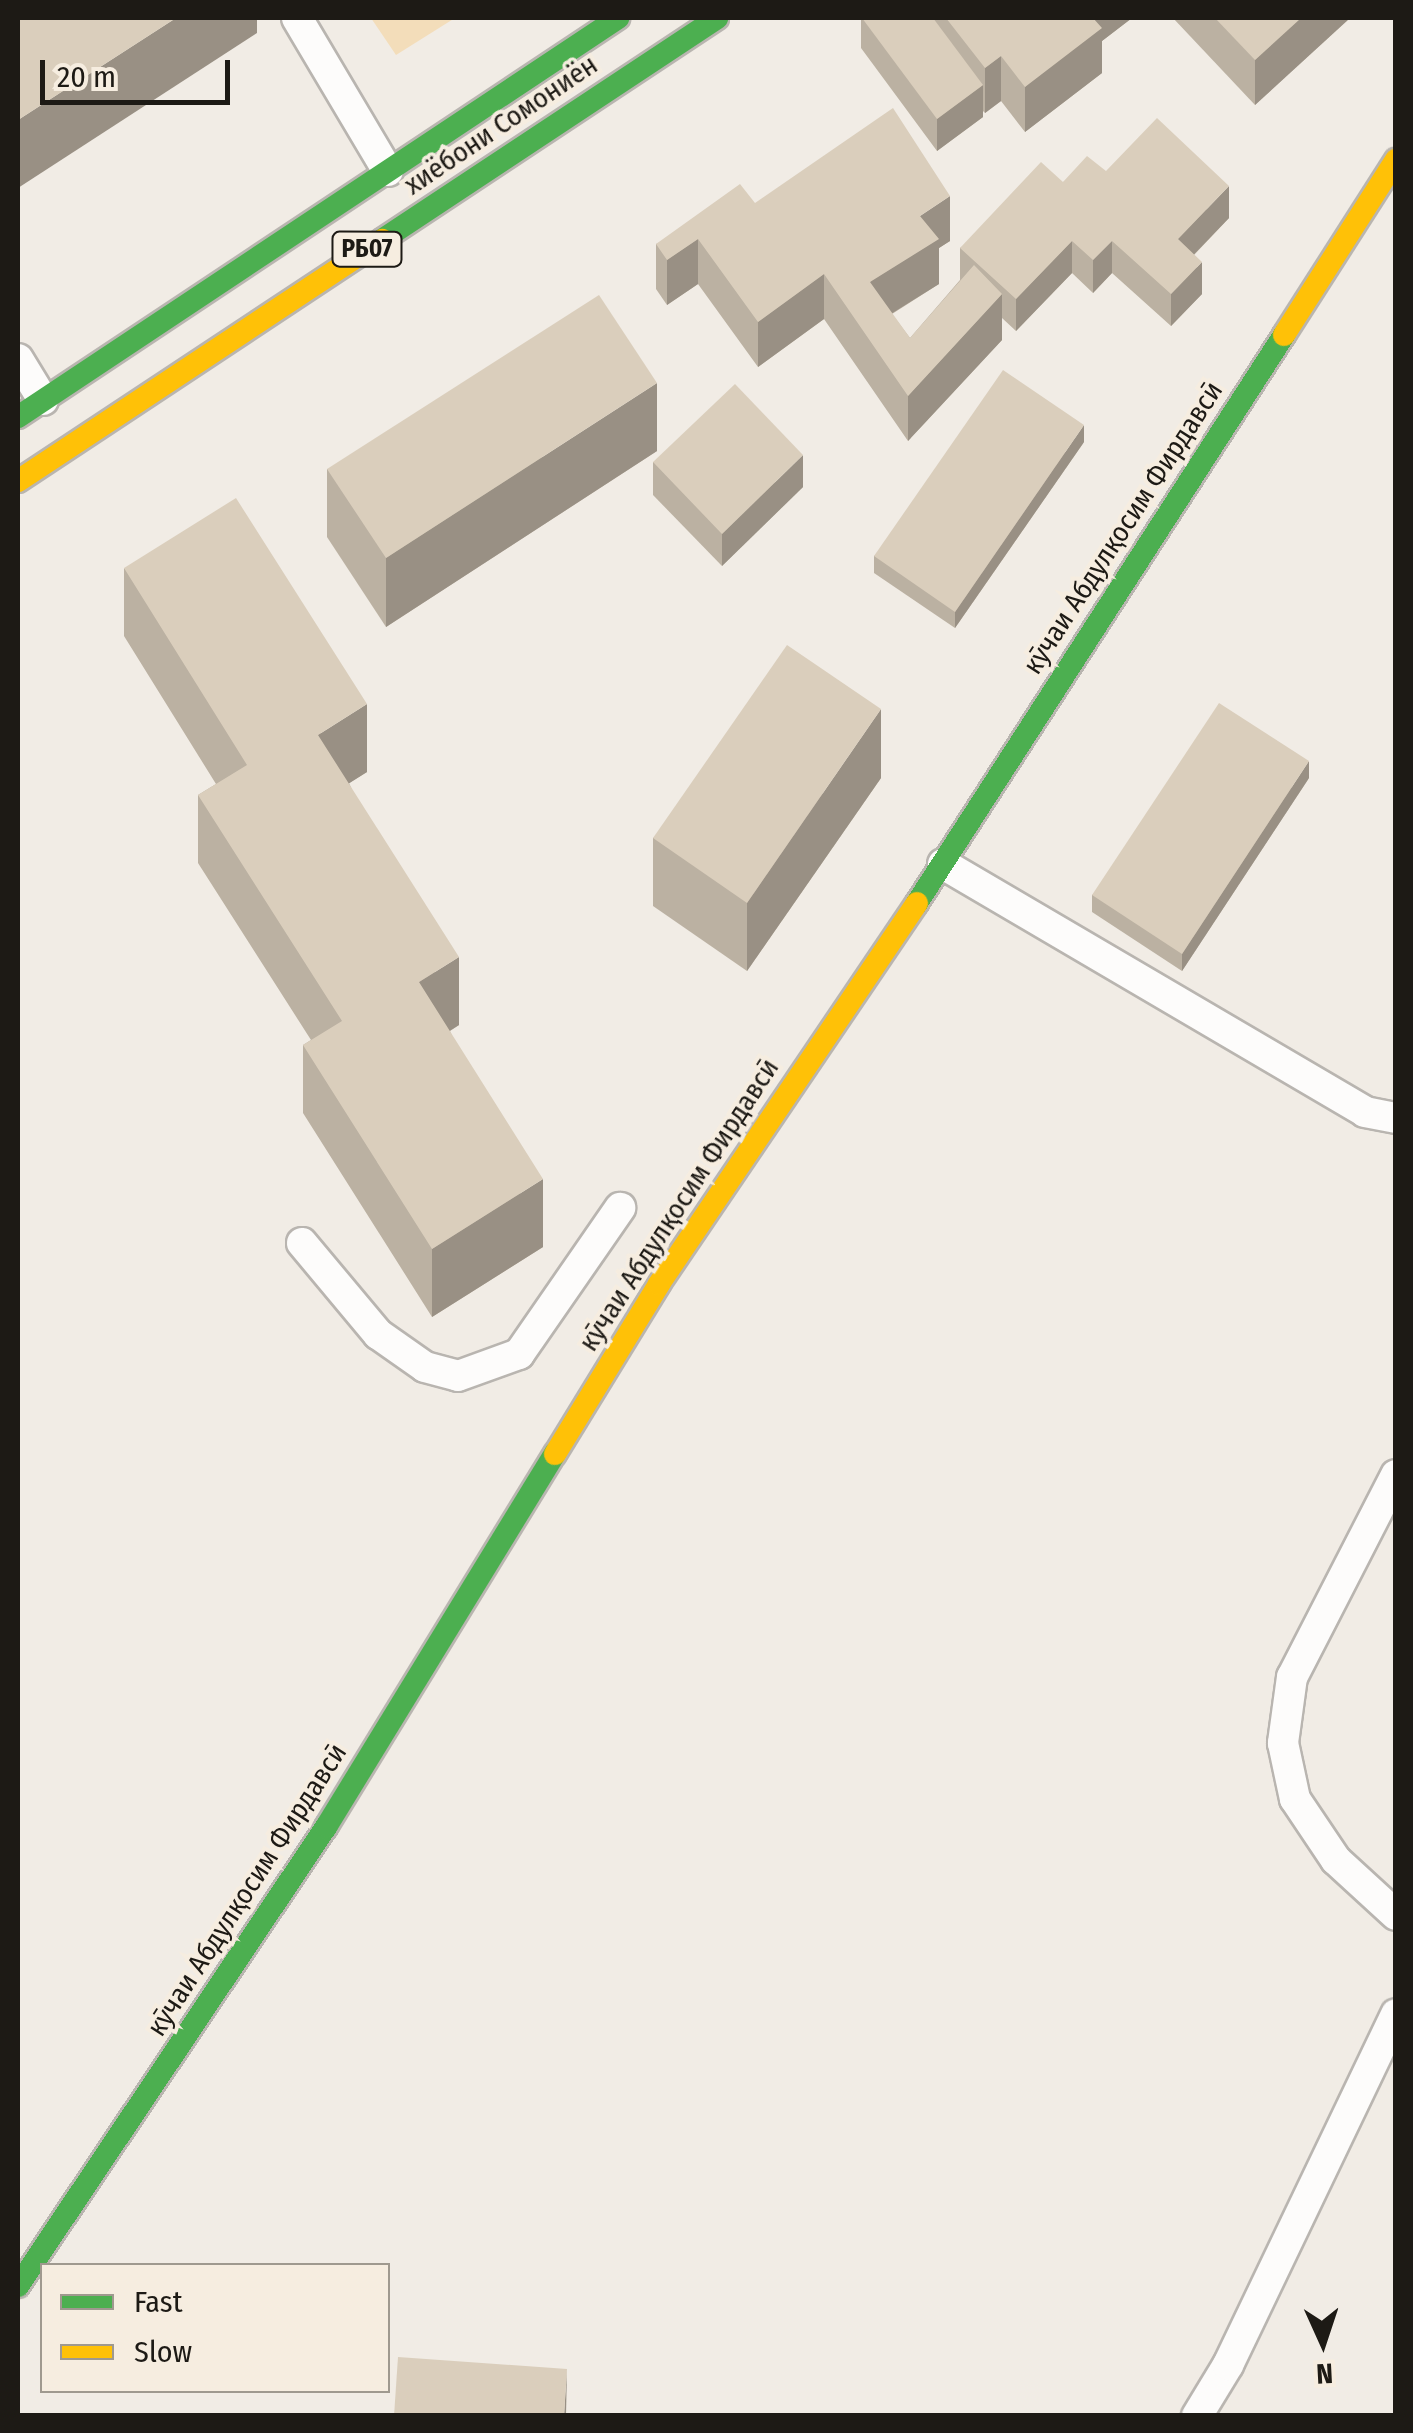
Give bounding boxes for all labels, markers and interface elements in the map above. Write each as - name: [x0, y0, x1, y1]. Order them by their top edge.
- scale bar: [45, 40, 235, 102]
- street label: хиёбони Сомониён: [398, 48, 604, 202]
- text: 20 m: [57, 59, 116, 95]
- road number: РБ07: [330, 229, 404, 269]
- street label: кӯчаи Абдулқосим Фирдавсӣ: [1016, 376, 1230, 680]
- street label: кӯчаи Абдулқосим Фирдавсӣ: [572, 1053, 786, 1357]
- street label: кӯчаи Абдулқосим Фирдавсӣ: [140, 1738, 354, 2042]
- legend: [40, 2263, 390, 2393]
- text: Fast: [134, 2284, 182, 2320]
- north arrow: [1273, 2293, 1373, 2393]
- text: Slow: [134, 2334, 192, 2370]
- text: N: [1315, 2357, 1334, 2390]

